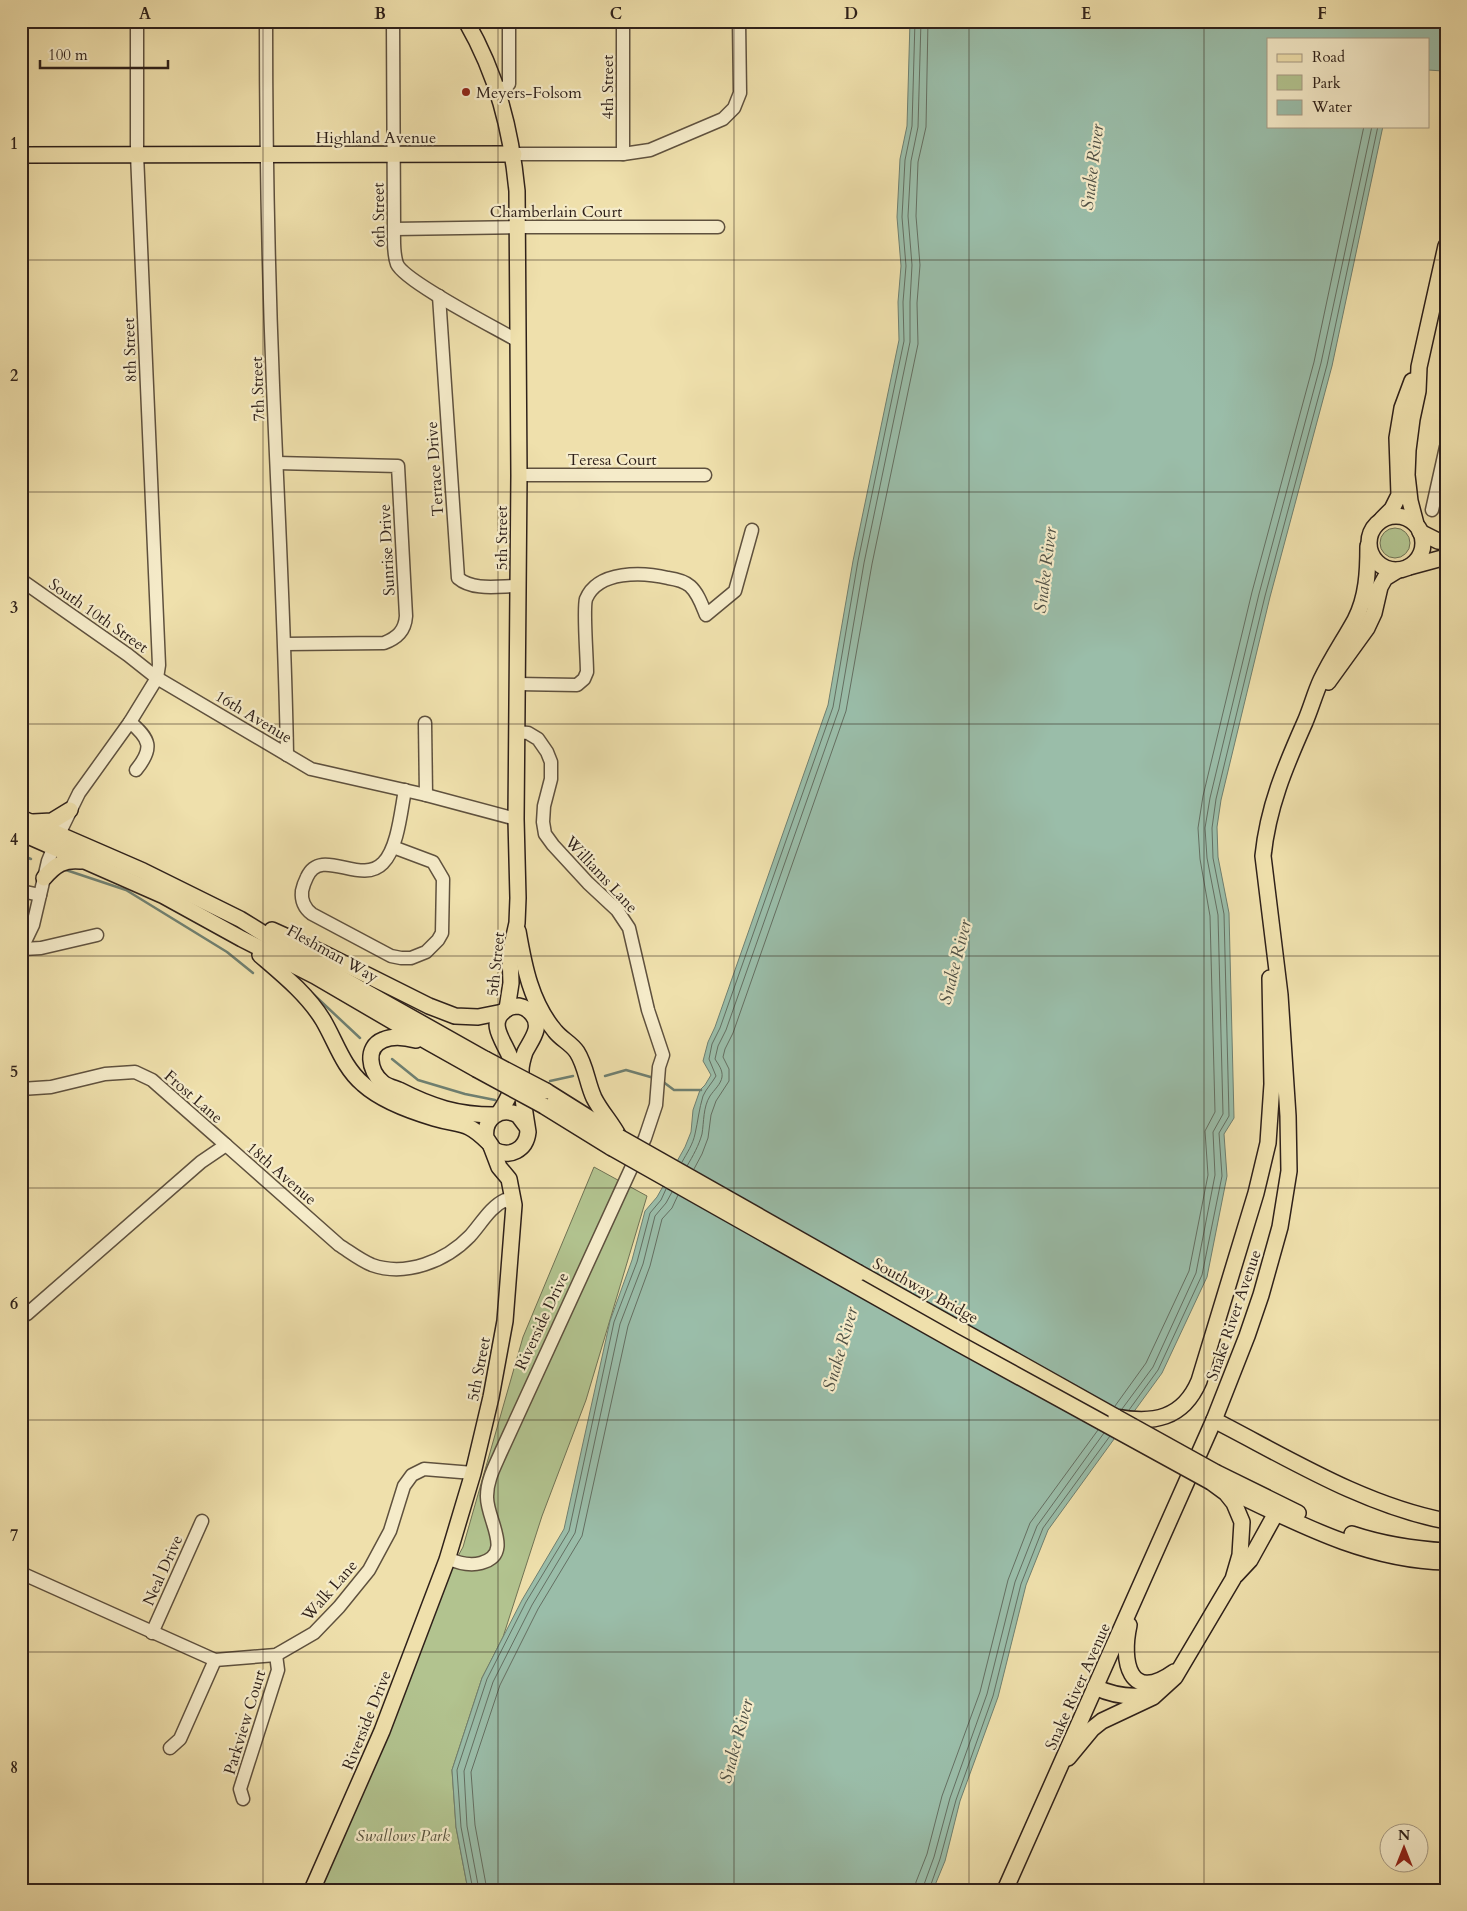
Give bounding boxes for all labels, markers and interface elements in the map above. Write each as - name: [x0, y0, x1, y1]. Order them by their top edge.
- text: A: [139, 3, 151, 25]
- text: B: [374, 3, 386, 25]
- text: C: [610, 3, 622, 25]
- text: D: [844, 3, 858, 25]
- text: E: [1081, 3, 1091, 25]
- text: F: [1317, 3, 1327, 25]
- scale bar: [40, 38, 168, 70]
- legend: [1267, 38, 1430, 128]
- text: 100 m: [48, 45, 88, 65]
- text: Road: [1312, 47, 1345, 67]
- street label: 4th Street: [597, 55, 619, 119]
- text: Park: [1312, 73, 1341, 93]
- place label: Meyers-Folsom: [476, 82, 582, 104]
- marker: Meyers-Folsom: [460, 86, 472, 98]
- text: Water: [1311, 97, 1353, 117]
- water label: Snake River: [1075, 122, 1110, 212]
- street label: Highland Avenue: [316, 127, 436, 149]
- text: 1: [10, 133, 18, 155]
- street label: 6th Street: [367, 182, 391, 248]
- street label: Chamberlain Court: [490, 201, 622, 223]
- street label: 8th Street: [118, 317, 142, 383]
- street label: 7th Street: [246, 356, 270, 422]
- text: 2: [10, 365, 18, 387]
- street label: Terrace Drive: [421, 421, 449, 517]
- street label: Teresa Court: [567, 449, 657, 471]
- street label: Sunrise Drive: [374, 504, 400, 596]
- street label: 5th Street: [491, 506, 513, 570]
- water label: Snake River: [1028, 525, 1063, 615]
- street label: South 10th Street: [44, 573, 152, 658]
- text: 3: [10, 597, 18, 619]
- street label: 16th Avenue: [211, 685, 296, 749]
- text: 4: [10, 829, 18, 851]
- street label: Williams Lane: [559, 831, 643, 918]
- water label: Snake River: [933, 916, 978, 1007]
- street label: Fleshman Way: [283, 920, 383, 988]
- street label: 5th Street: [482, 931, 510, 997]
- text: 5: [10, 1061, 18, 1083]
- street label: Frost Lane: [159, 1065, 227, 1128]
- street label: 18th Avenue: [242, 1137, 321, 1210]
- street label: Snake River Avenue: [1201, 1247, 1267, 1384]
- street label: Southway Bridge: [869, 1253, 982, 1329]
- street label: Riverside Drive: [510, 1269, 574, 1374]
- text: 6: [10, 1293, 18, 1315]
- water label: Snake River: [817, 1303, 865, 1394]
- street label: 5th Street: [462, 1335, 496, 1403]
- text: 7: [10, 1525, 18, 1547]
- street label: Neal Drive: [138, 1532, 188, 1609]
- street label: Walk Lane: [296, 1555, 362, 1627]
- street label: Snake River Avenue: [1040, 1619, 1116, 1754]
- street label: Parkview Court: [219, 1667, 271, 1777]
- street label: Riverside Drive: [337, 1667, 397, 1773]
- water label: Snake River: [713, 1695, 760, 1786]
- text: 8: [10, 1757, 18, 1779]
- north arrow: [1380, 1824, 1430, 1874]
- park label: Swallows Park: [356, 1825, 450, 1847]
- text: N: [1398, 1826, 1410, 1845]

